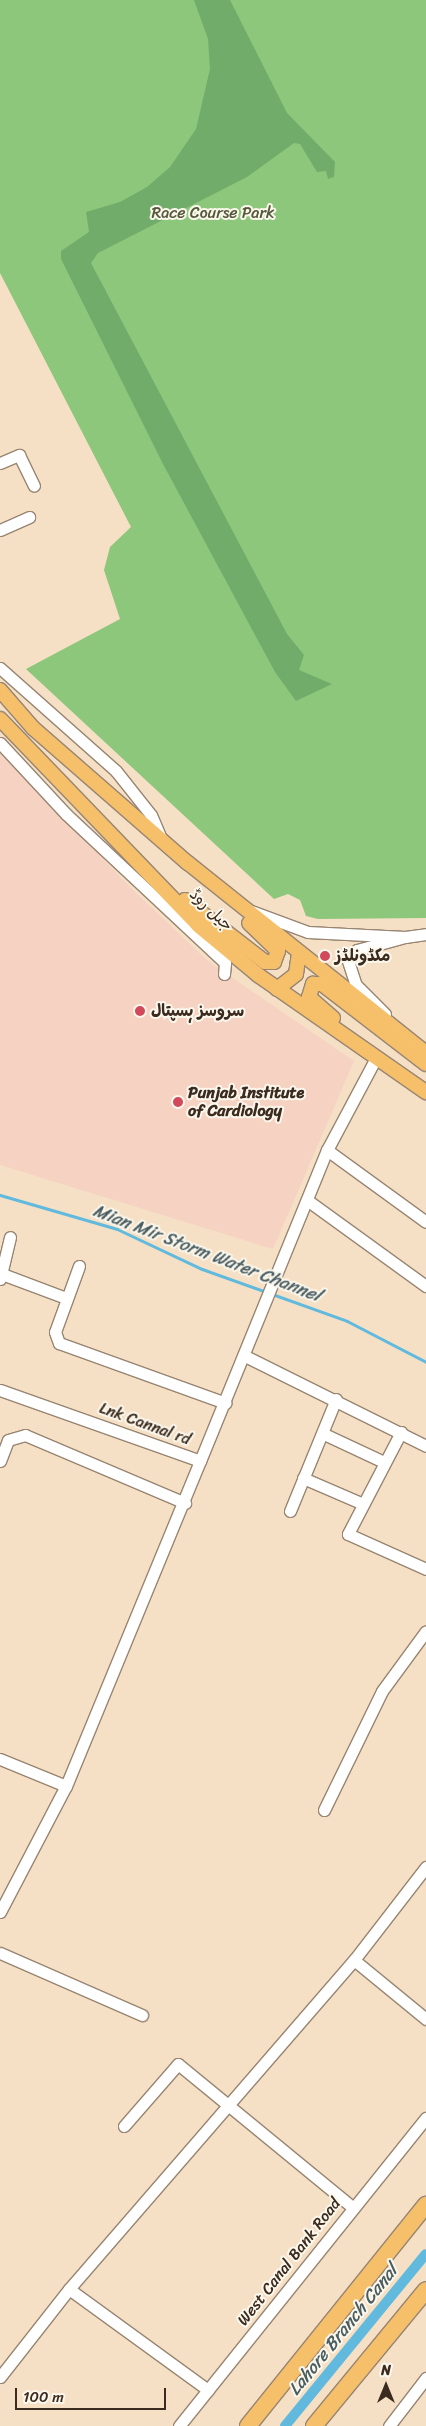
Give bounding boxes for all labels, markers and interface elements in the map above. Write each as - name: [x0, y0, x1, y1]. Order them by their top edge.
- park label: Race Course Park: [151, 203, 275, 223]
- street label: جیل روڈ: [185, 885, 237, 935]
- place label: مکڈونلڈز: [335, 946, 390, 966]
- marker: مکڈونلڈز: [319, 950, 331, 962]
- place label: سروسز ہسپتال: [151, 1001, 244, 1021]
- marker: سروسز ہسپتال: [133, 1004, 147, 1018]
- place label: Punjab Institute of Cardiology: [188, 1083, 304, 1121]
- marker: Punjab Institute of Cardiology: [172, 1096, 184, 1108]
- water label: Mian Mir Storm Water Channel: [89, 1199, 325, 1307]
- street label: Lnk Cannal rd: [97, 1399, 193, 1449]
- street label: West Canal Bank Road: [233, 2195, 345, 2329]
- water label: Lahore Branch Canal: [284, 2260, 402, 2400]
- text: N: [381, 2358, 391, 2383]
- north arrow: [361, 2361, 411, 2411]
- scale bar: [18, 2378, 169, 2410]
- text: 100 m: [23, 2384, 64, 2410]

